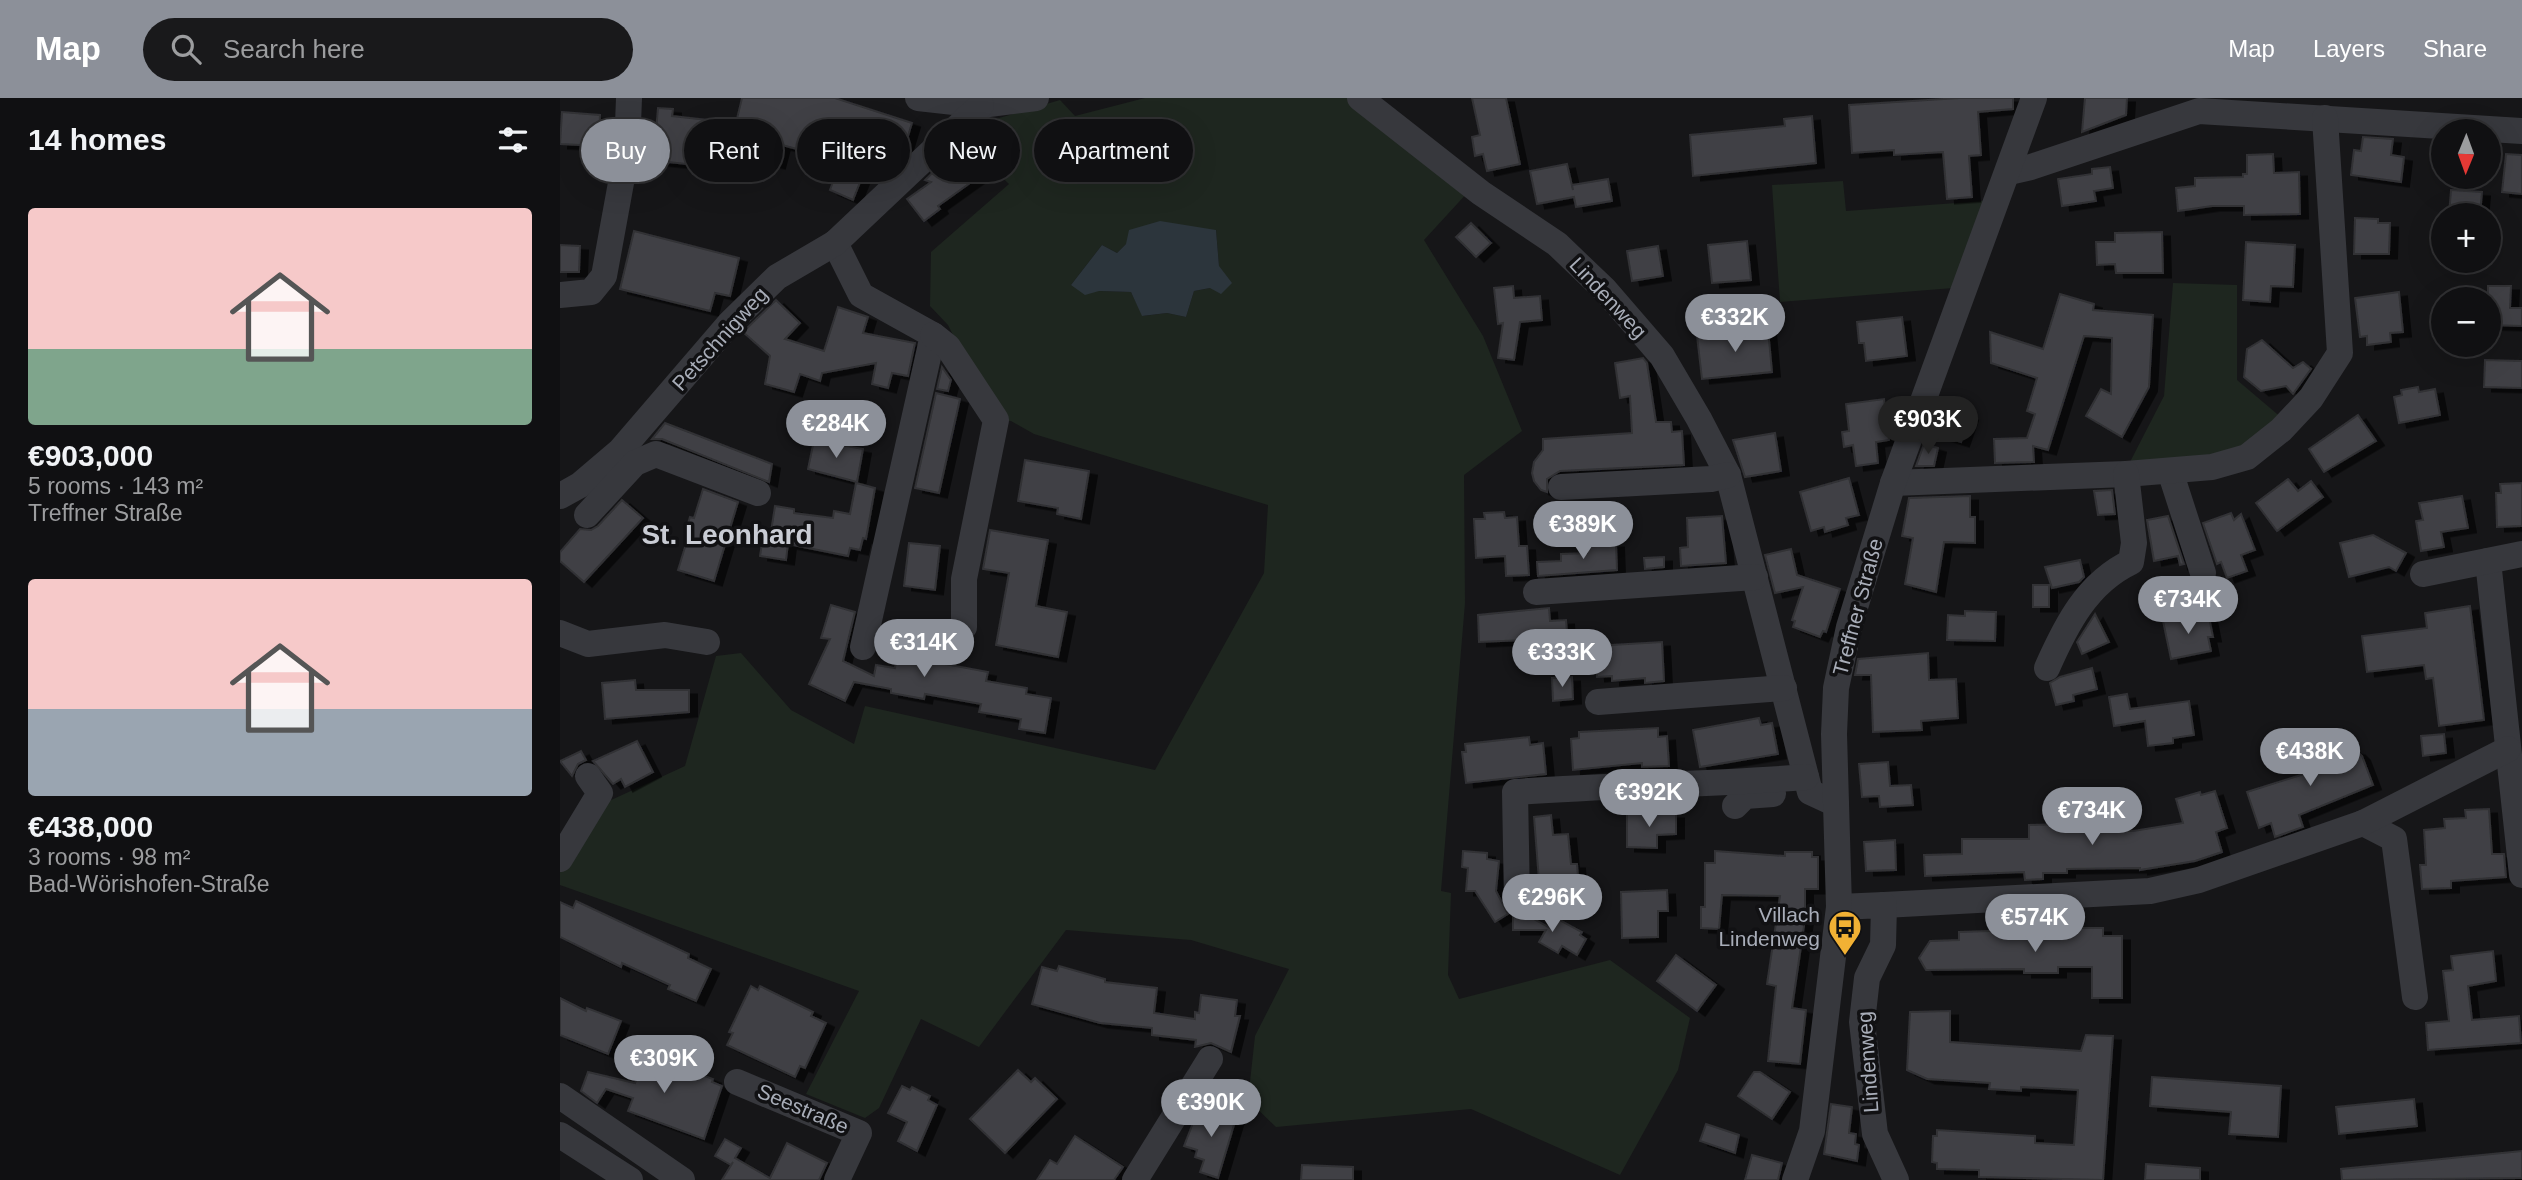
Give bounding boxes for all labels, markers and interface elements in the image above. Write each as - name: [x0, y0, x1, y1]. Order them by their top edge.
- search box: [143, 18, 633, 81]
- text: Map: [35, 30, 101, 67]
- icon: search: [167, 30, 205, 68]
- text: Search here: [223, 34, 365, 64]
- text: Map: [2228, 35, 2275, 62]
- text: Layers: [2313, 35, 2385, 62]
- text: Share: [2423, 35, 2487, 62]
- chip: Buy: [581, 119, 670, 182]
- chip: Rent: [684, 119, 783, 182]
- chip: Filters: [797, 119, 910, 182]
- chip: New: [924, 119, 1020, 182]
- chip: Apartment: [1034, 119, 1193, 182]
- north arrow: [2431, 119, 2501, 189]
- map controls: [2431, 119, 2501, 357]
- icon: filters: [494, 121, 532, 159]
- text: 14 homes: [28, 123, 166, 156]
- button: +: [2431, 203, 2501, 273]
- street label: Lindenweg: [1565, 253, 1651, 343]
- icon: home: [217, 254, 343, 380]
- street label: Petschnigweg: [667, 282, 772, 395]
- button: −: [2431, 287, 2501, 357]
- pin: €332K: [1686, 294, 1784, 354]
- text: €332K: [1701, 304, 1769, 330]
- pin: €903K: [1879, 396, 1977, 456]
- pin: €284K: [787, 400, 885, 460]
- text: €903K: [1894, 406, 1962, 432]
- text: €284K: [802, 410, 870, 436]
- text: €903,000: [28, 439, 153, 472]
- text: 5 rooms · 143 m²: [28, 473, 203, 499]
- text: Treffner Straße: [28, 500, 183, 526]
- pin: €389K: [1534, 502, 1632, 561]
- text: €389K: [1549, 511, 1617, 537]
- district label: St. Leonhard: [641, 519, 813, 550]
- street label: Treffner Straße: [1828, 536, 1887, 678]
- pin: €734K: [2139, 576, 2237, 636]
- text: €734K: [2154, 586, 2222, 612]
- pin: €314K: [875, 620, 973, 679]
- icon: home: [217, 625, 343, 751]
- text: €314K: [890, 629, 958, 655]
- pin: €333K: [1513, 630, 1611, 689]
- text: €333K: [1528, 639, 1596, 665]
- pin: €438K: [2261, 728, 2359, 788]
- text: €438K: [2276, 738, 2344, 764]
- pin: €392K: [1600, 770, 1698, 829]
- text: €392K: [1615, 779, 1683, 805]
- pin: €734K: [2043, 788, 2141, 847]
- text: €734K: [2058, 797, 2126, 823]
- text: €438,000: [28, 810, 153, 843]
- text: 3 rooms · 98 m²: [28, 844, 190, 870]
- text: Bad-Wörishofen-Straße: [28, 871, 270, 897]
- pin: €296K: [1503, 874, 1601, 934]
- text: €296K: [1518, 884, 1586, 910]
- pin: €574K: [1986, 894, 2084, 954]
- place label: Villach Lindenweg: [1718, 903, 1820, 950]
- text: €574K: [2001, 904, 2069, 930]
- bus stop icon: Villach Lindenweg: [1826, 908, 1864, 957]
- street label: Lindenweg: [1852, 1011, 1883, 1114]
- pin: €309K: [615, 1035, 713, 1095]
- text: €309K: [630, 1045, 698, 1071]
- street label: Seestraße: [754, 1079, 852, 1138]
- pin: €390K: [1162, 1080, 1260, 1139]
- text: €390K: [1177, 1089, 1245, 1115]

